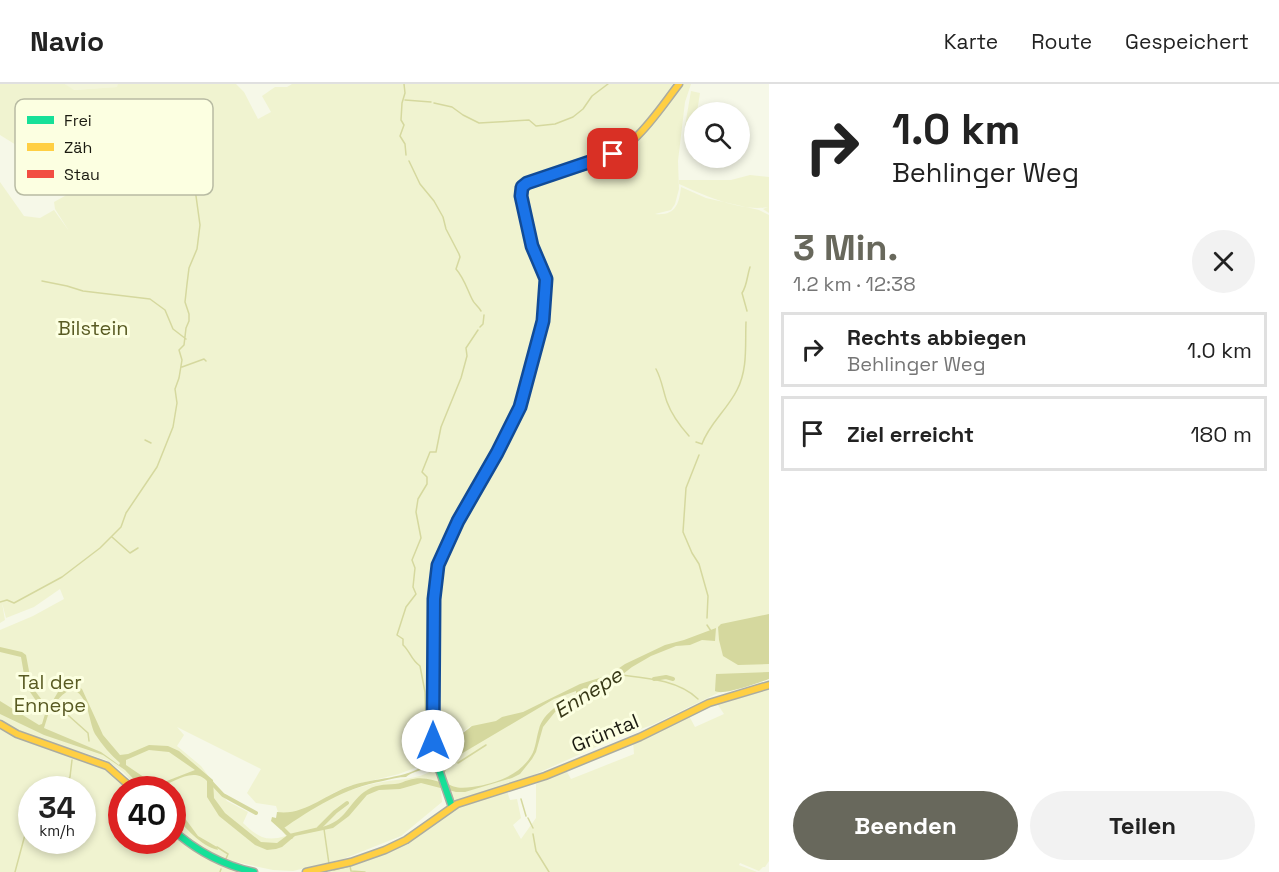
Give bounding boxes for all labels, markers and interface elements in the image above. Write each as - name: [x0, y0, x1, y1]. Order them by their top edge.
- text: Navio: [30, 23, 104, 59]
- text: Karte: [944, 28, 998, 55]
- text: Route: [1031, 28, 1092, 55]
- text: Gespeichert: [1125, 28, 1249, 55]
- legend: [15, 99, 213, 195]
- map controls: [684, 102, 750, 168]
- button: search: [684, 102, 750, 168]
- text: 1.0 km: [892, 103, 1020, 156]
- icon: right: [793, 108, 871, 186]
- text: Frei: [64, 110, 92, 131]
- pin: [587, 128, 638, 179]
- text: Zäh: [64, 137, 92, 158]
- icon: arrive: [596, 137, 629, 170]
- text: Behlinger Weg: [892, 155, 1079, 190]
- text: Stau: [64, 164, 100, 185]
- text: 3 Min.: [793, 225, 898, 271]
- button: close: [1192, 230, 1255, 293]
- text: 1.2 km · 12:38: [793, 271, 916, 297]
- park label: Bilstein: [57, 315, 129, 341]
- text: Rechts abbiegen: [847, 323, 1027, 351]
- icon: right: [796, 333, 829, 366]
- text: 1.0 km: [1187, 336, 1252, 364]
- text: Behlinger Weg: [847, 351, 986, 377]
- icon: arrive: [796, 417, 829, 450]
- text: Ziel erreicht: [847, 420, 974, 448]
- text: 180 m: [1190, 420, 1252, 448]
- water label: Ennepe: [548, 660, 628, 724]
- park label: Tal der Ennepe: [14, 669, 86, 718]
- street label: Grüntal: [567, 708, 643, 758]
- position arrow: [401, 709, 465, 773]
- speed limit sign: 40: [108, 776, 186, 854]
- text: 34: [38, 788, 76, 827]
- button: Beenden: [793, 791, 1018, 860]
- button: Teilen: [1030, 791, 1255, 860]
- text: km/h: [39, 821, 75, 840]

